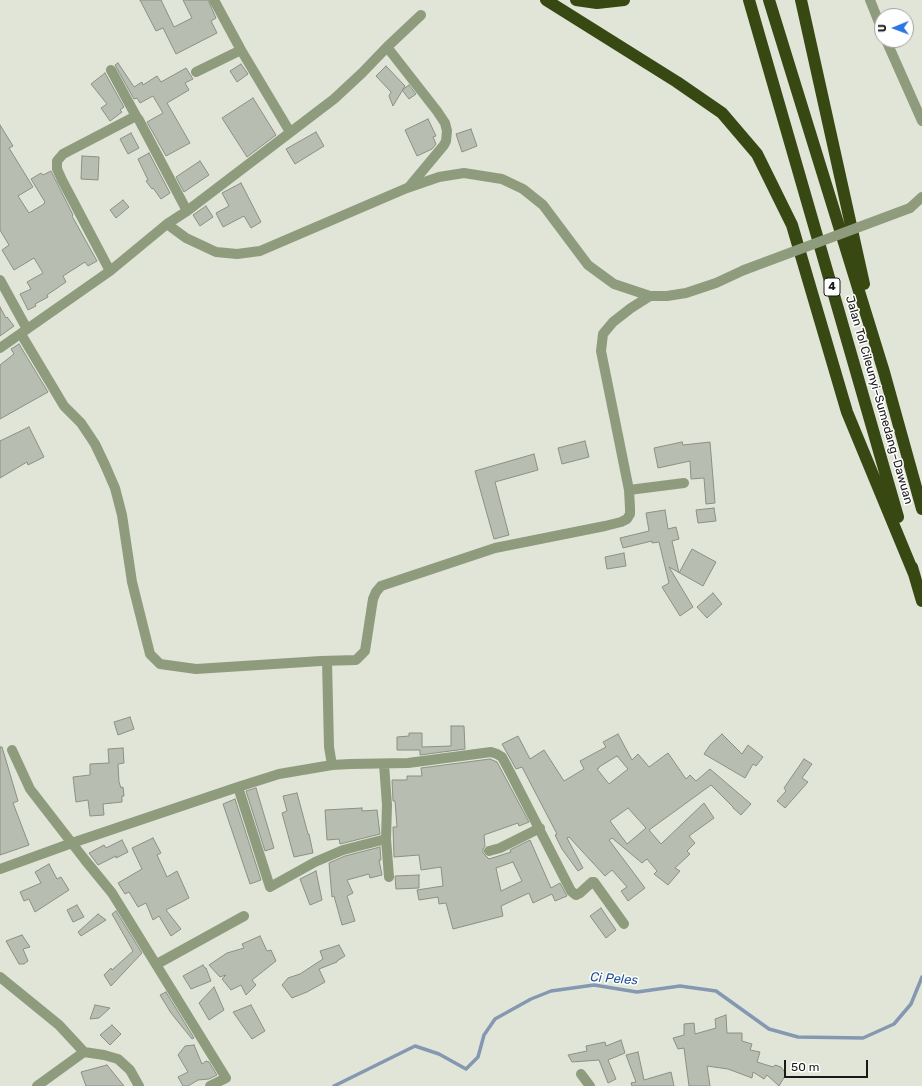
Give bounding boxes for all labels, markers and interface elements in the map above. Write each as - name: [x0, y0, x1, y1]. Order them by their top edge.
- north arrow: [874, 8, 914, 48]
- text: U: [876, 24, 889, 32]
- road number: 4: [824, 278, 840, 296]
- street label: Jalan Tol Cileunyi–Sumedang–Dawuan: [842, 294, 916, 506]
- water label: Ci Peles: [590, 970, 638, 988]
- scale bar: [786, 1052, 870, 1078]
- text: 50 m: [791, 1060, 819, 1074]

